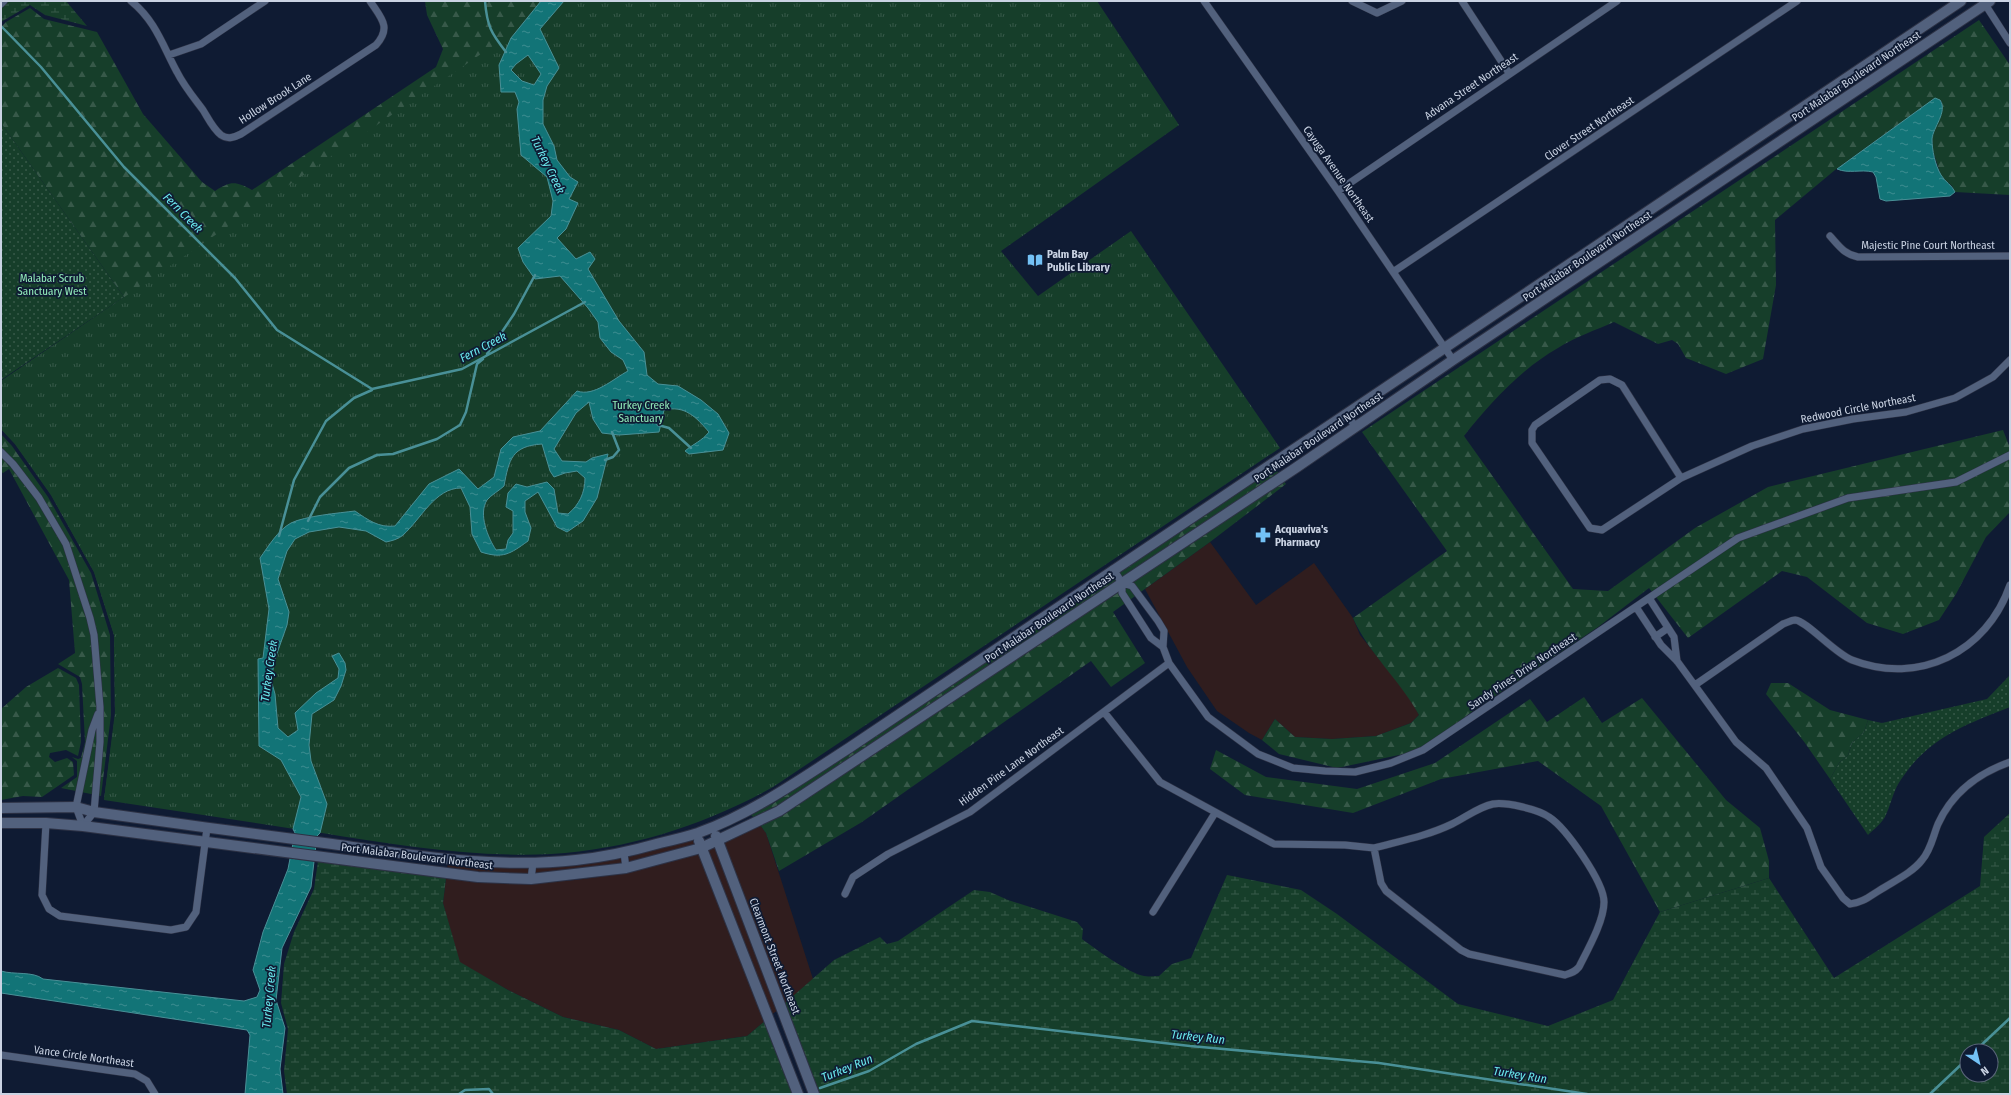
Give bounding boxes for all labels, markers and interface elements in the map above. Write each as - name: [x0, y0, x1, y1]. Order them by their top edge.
- street label: Port Malabar Boulevard Northeast: [1789, 28, 1924, 125]
- street label: Advana Street Northeast: [1422, 50, 1521, 123]
- street label: Hollow Brook Lane: [236, 70, 314, 127]
- street label: Clover Street Northeast: [1542, 93, 1637, 163]
- street label: Cayuga Avenue Northeast: [1300, 124, 1377, 225]
- water label: Turkey Creek: [528, 134, 568, 196]
- water label: Fern Creek: [160, 190, 206, 236]
- street label: Port Malabar Boulevard Northeast: [1520, 208, 1655, 305]
- street label: Majestic Pine Court Northeast: [1861, 239, 1995, 252]
- place label: Palm Bay Public Library: [1047, 248, 1111, 274]
- library icon: Palm Bay Public Library: [1026, 251, 1044, 269]
- park label: Malabar Scrub Sanctuary West: [17, 272, 87, 298]
- water label: Fern Creek: [457, 329, 509, 365]
- street label: Port Malabar Boulevard Northeast: [1251, 389, 1386, 486]
- street label: Redwood Circle Northeast: [1800, 391, 1917, 426]
- park label: Turkey Creek Sanctuary: [612, 399, 670, 425]
- place label: Acquaviva's Pharmacy: [1274, 523, 1328, 549]
- pharmacy icon: Acquaviva's Pharmacy: [1254, 526, 1272, 544]
- street label: Port Malabar Boulevard Northeast: [982, 569, 1117, 666]
- street label: Sandy Pines Drive Northeast: [1466, 630, 1579, 712]
- water label: Turkey Creek: [258, 639, 280, 703]
- street label: Hidden Pine Lane Northeast: [956, 724, 1066, 809]
- street label: Port Malabar Boulevard Northeast: [340, 841, 494, 872]
- street label: Clearmont Street Northeast: [746, 896, 803, 1016]
- water label: Turkey Creek: [259, 965, 279, 1029]
- water label: Turkey Run: [1170, 1027, 1226, 1047]
- street label: Vance Circle Northeast: [33, 1043, 135, 1070]
- north arrow: [1959, 1043, 1999, 1083]
- water label: Turkey Run: [819, 1051, 875, 1085]
- water label: Turkey Run: [1492, 1064, 1548, 1086]
- text: N: [1978, 1064, 1991, 1078]

